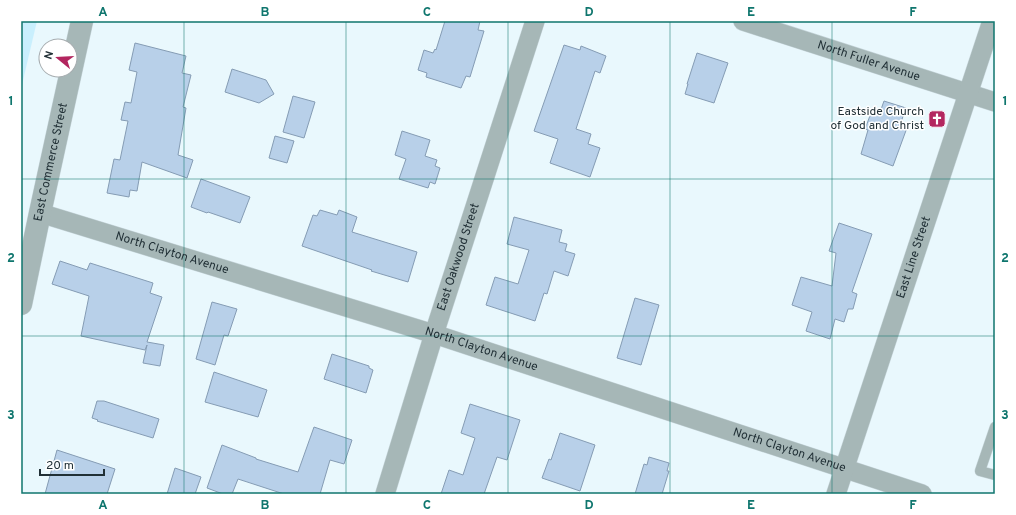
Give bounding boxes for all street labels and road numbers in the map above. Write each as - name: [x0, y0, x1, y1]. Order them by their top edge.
- street label: North Fuller Avenue: [815, 37, 922, 85]
- street label: East Commerce Street: [30, 101, 72, 223]
- street label: East Oakwood Street: [434, 201, 484, 313]
- street label: East Line Street: [893, 214, 935, 301]
- street label: North Clayton Avenue: [113, 229, 231, 278]
- street label: North Clayton Avenue: [423, 324, 540, 376]
- street label: North Clayton Avenue: [731, 424, 848, 476]

